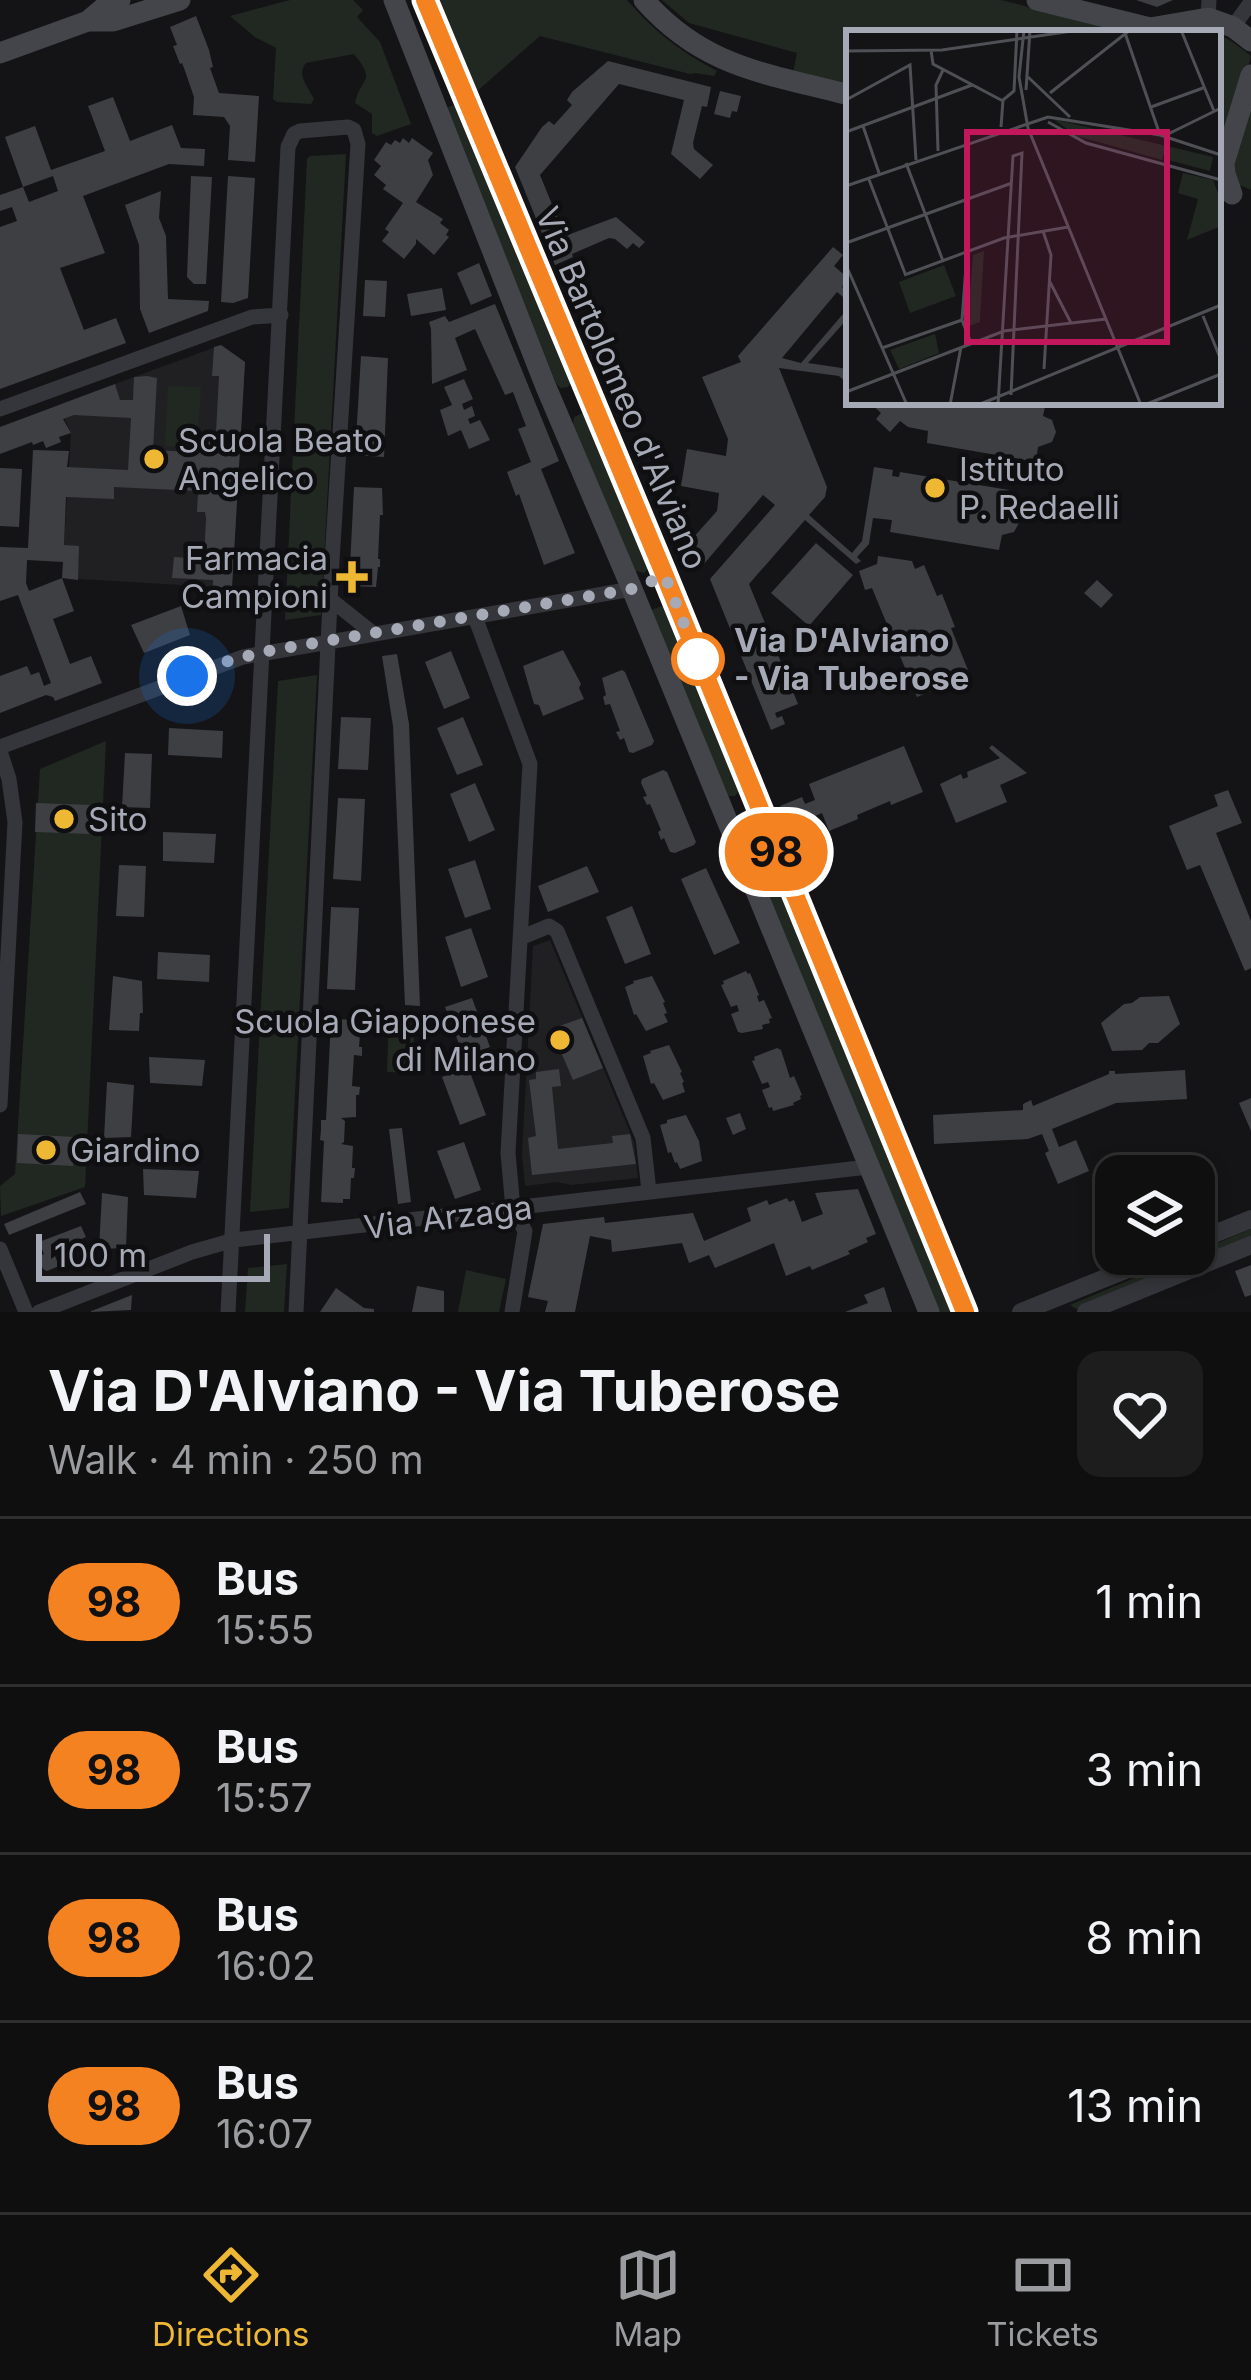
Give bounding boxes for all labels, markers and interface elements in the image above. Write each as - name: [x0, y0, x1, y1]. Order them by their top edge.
- inset map: [846, 30, 1221, 405]
- street label: Via Bartolomeo d'Alviano: [527, 201, 717, 575]
- place label: Scuola Beato Angelico: [178, 420, 383, 498]
- marker: Scuola Beato Angelico: [141, 446, 167, 472]
- place label: Istituto P. Redaelli: [959, 449, 1120, 527]
- marker: Istituto P. Redaelli: [922, 475, 948, 501]
- place label: Farmacia Campioni: [181, 538, 328, 616]
- marker: Farmacia Campioni: [339, 564, 365, 590]
- place label: Via D'Alviano - Via Tuberose: [734, 620, 969, 698]
- marker: Via D'Alviano - Via Tuberose: [673, 634, 723, 684]
- your location: [157, 646, 217, 706]
- place label: Sito: [88, 799, 147, 839]
- marker: Sito: [51, 806, 77, 832]
- line badge: 98: [722, 813, 830, 891]
- text: 98: [749, 826, 803, 877]
- place label: Scuola Giapponese di Milano: [234, 1001, 536, 1079]
- marker: Scuola Giapponese di Milano: [547, 1027, 573, 1053]
- place label: Giardino: [70, 1130, 201, 1170]
- marker: Giardino: [33, 1137, 59, 1163]
- map controls: [1095, 1155, 1215, 1275]
- button: layers: [1095, 1155, 1215, 1275]
- street label: Via Arzaga: [362, 1187, 534, 1247]
- scale bar: [36, 1228, 270, 1281]
- text: 100 m: [54, 1235, 147, 1275]
- button: heart: [1077, 1351, 1203, 1477]
- text: Via D'Alviano - Via Tuberose: [48, 1356, 840, 1425]
- text: Walk · 4 min · 250 m: [48, 1436, 424, 1483]
- text: Bus: [216, 1551, 299, 1606]
- text: 1 min: [1095, 1574, 1203, 1629]
- text: 98: [87, 1576, 141, 1627]
- text: 15:55: [216, 1606, 314, 1653]
- text: Bus: [216, 1719, 299, 1774]
- text: 3 min: [1086, 1742, 1203, 1797]
- text: 98: [87, 1744, 141, 1795]
- text: 15:57: [216, 1774, 313, 1821]
- text: Bus: [216, 1887, 299, 1942]
- text: 8 min: [1086, 1910, 1203, 1965]
- text: 98: [87, 1912, 141, 1963]
- text: 16:02: [216, 1942, 316, 1989]
- text: Bus: [216, 2055, 299, 2110]
- text: 13 min: [1067, 2078, 1203, 2133]
- text: 98: [87, 2080, 141, 2131]
- text: 16:07: [216, 2110, 313, 2157]
- tab: Directions: [152, 2242, 309, 2354]
- tab: Map: [614, 2242, 682, 2354]
- tab: Tickets: [986, 2242, 1099, 2354]

